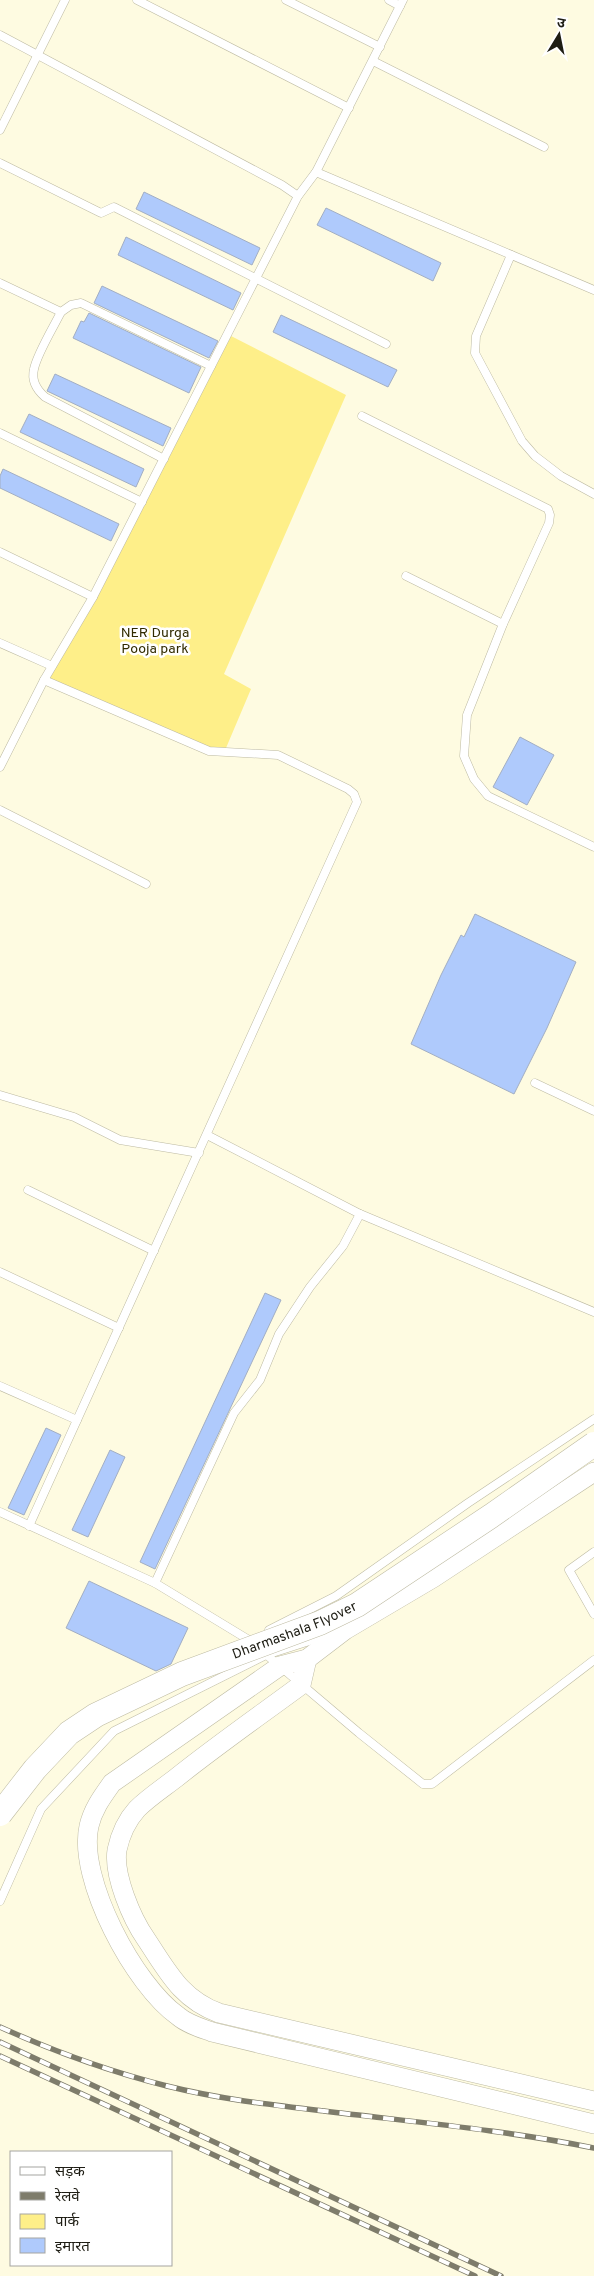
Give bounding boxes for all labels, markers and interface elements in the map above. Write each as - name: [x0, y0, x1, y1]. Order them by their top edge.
- north arrow: [534, 10, 584, 60]
- text: उ: [555, 15, 567, 33]
- park label: NER Durga Pooja park: [121, 625, 189, 658]
- street label: Dharmashala Flyover: [230, 1598, 360, 1663]
- legend: [10, 2151, 172, 2266]
- text: सड़क: [55, 2163, 85, 2182]
- text: रेलवे: [54, 2187, 80, 2207]
- text: पार्क: [55, 2212, 79, 2232]
- text: इमारत: [55, 2238, 90, 2257]

